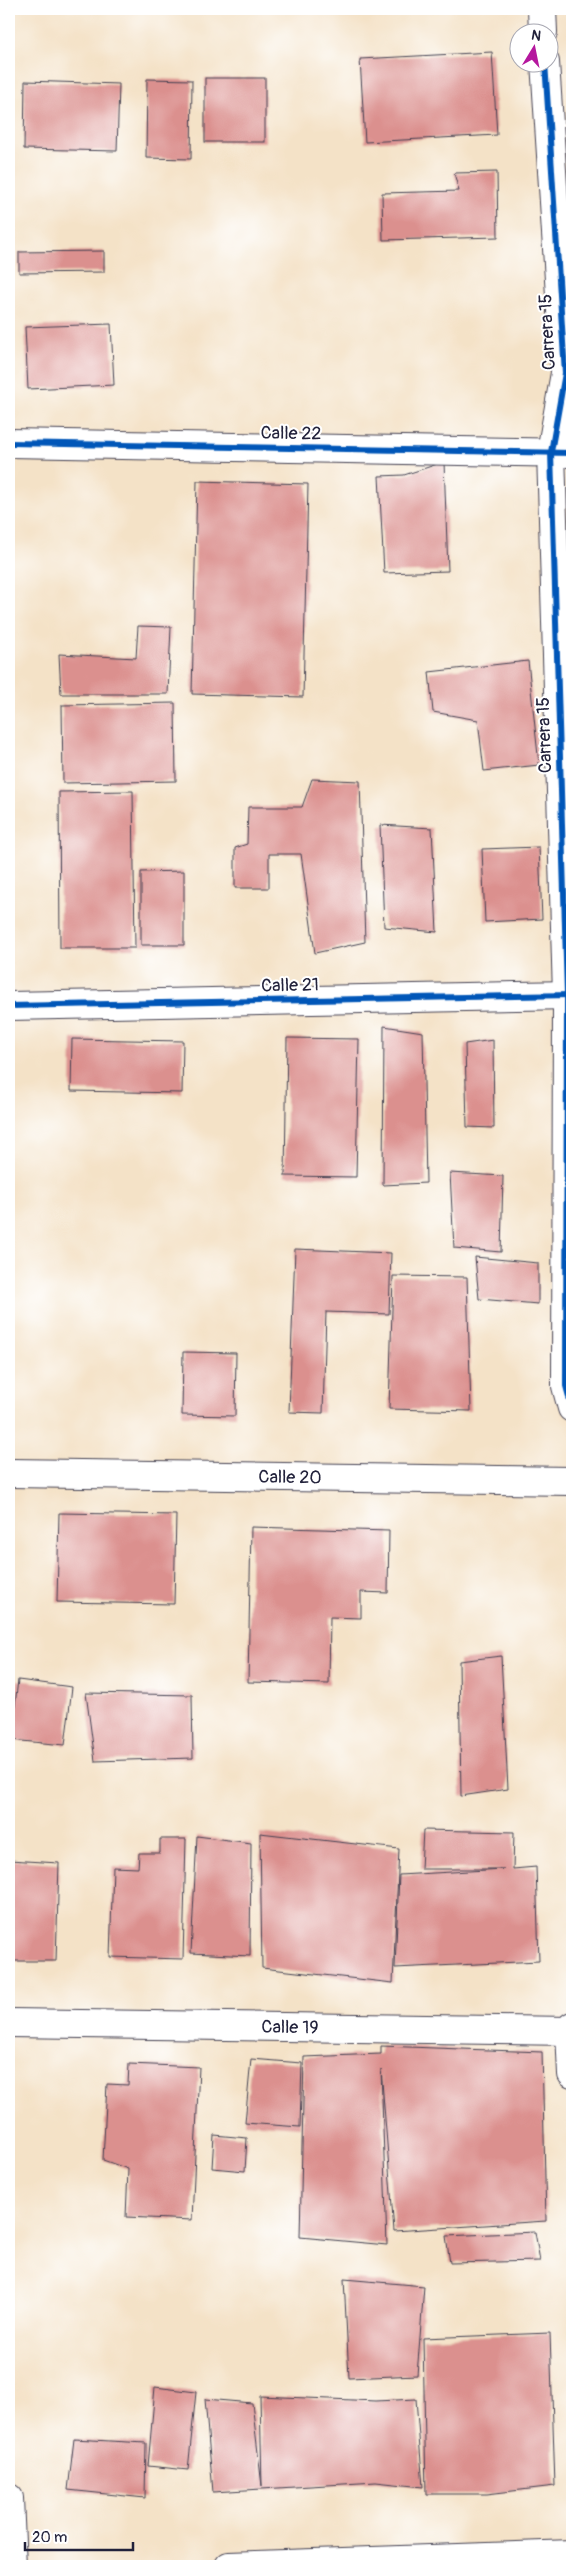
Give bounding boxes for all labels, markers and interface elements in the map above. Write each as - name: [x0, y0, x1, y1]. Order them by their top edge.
- north arrow: [508, 22, 558, 72]
- text: N: [530, 26, 542, 45]
- street label: Carrera 15: [534, 293, 561, 371]
- street label: Calle 22: [260, 421, 322, 446]
- street label: Carrera 15: [532, 696, 557, 774]
- street label: Calle 21: [261, 973, 319, 998]
- street label: Calle 20: [258, 1466, 322, 1489]
- street label: Calle 19: [261, 2016, 319, 2039]
- scale bar: [25, 2520, 132, 2552]
- text: 20 m: [32, 2528, 67, 2547]

